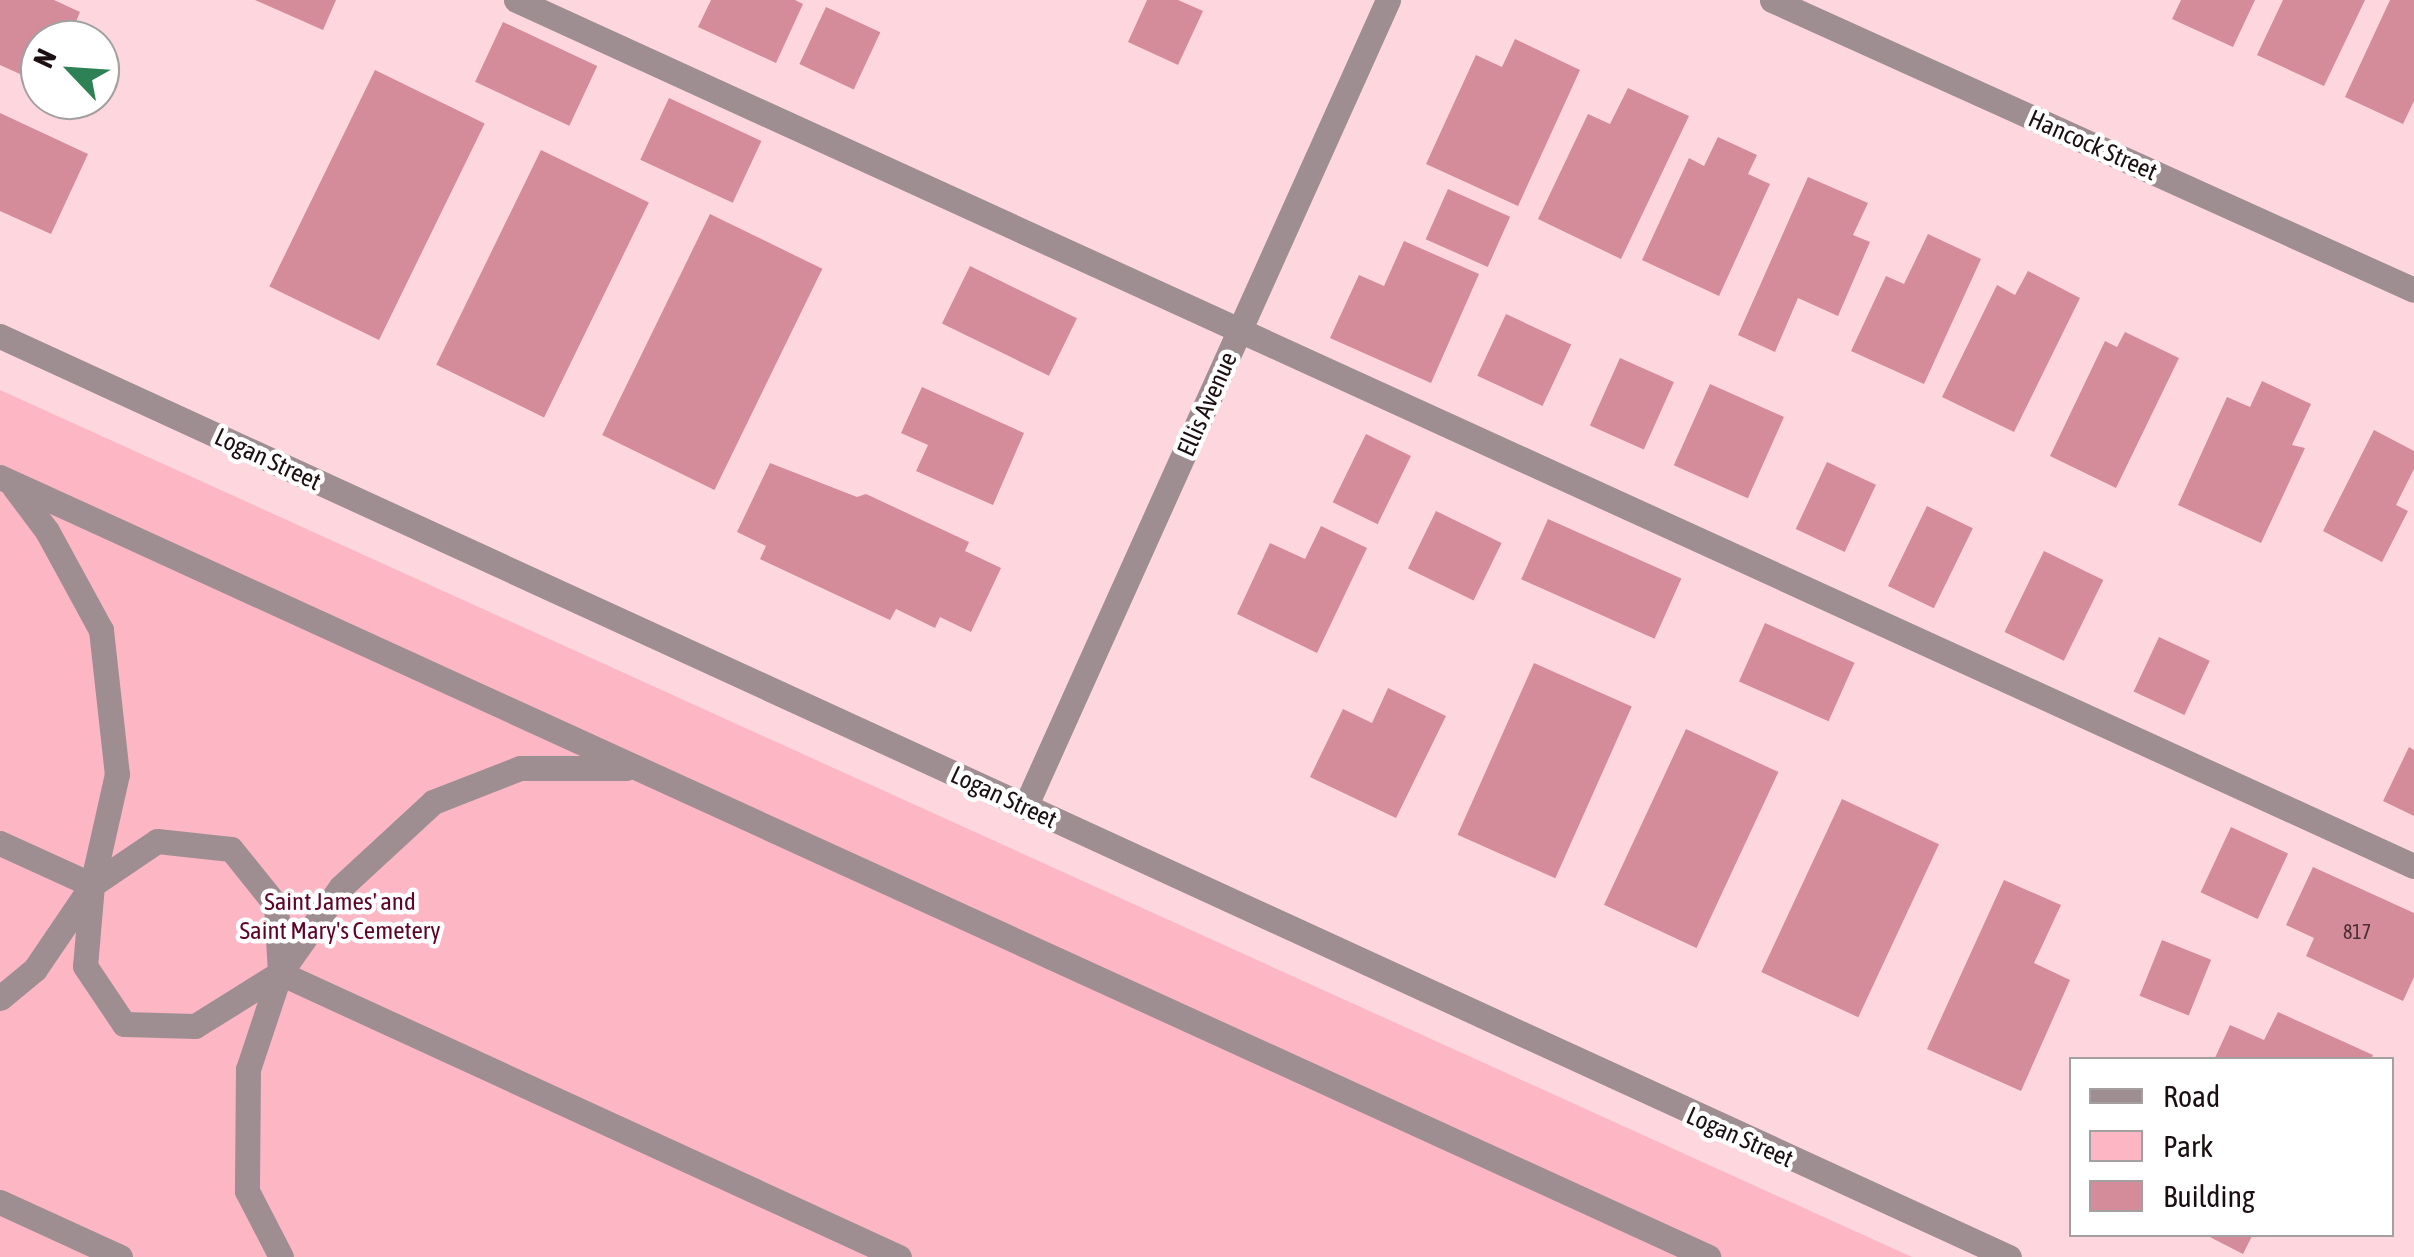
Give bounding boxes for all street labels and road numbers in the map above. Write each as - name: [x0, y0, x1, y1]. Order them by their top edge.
- street label: Hancock Street: [2024, 103, 2162, 187]
- street label: Ellis Avenue: [1171, 347, 1243, 461]
- street label: Logan Street: [210, 421, 326, 497]
- street label: Logan Street: [946, 759, 1062, 835]
- street label: Logan Street: [1682, 1100, 1798, 1174]

